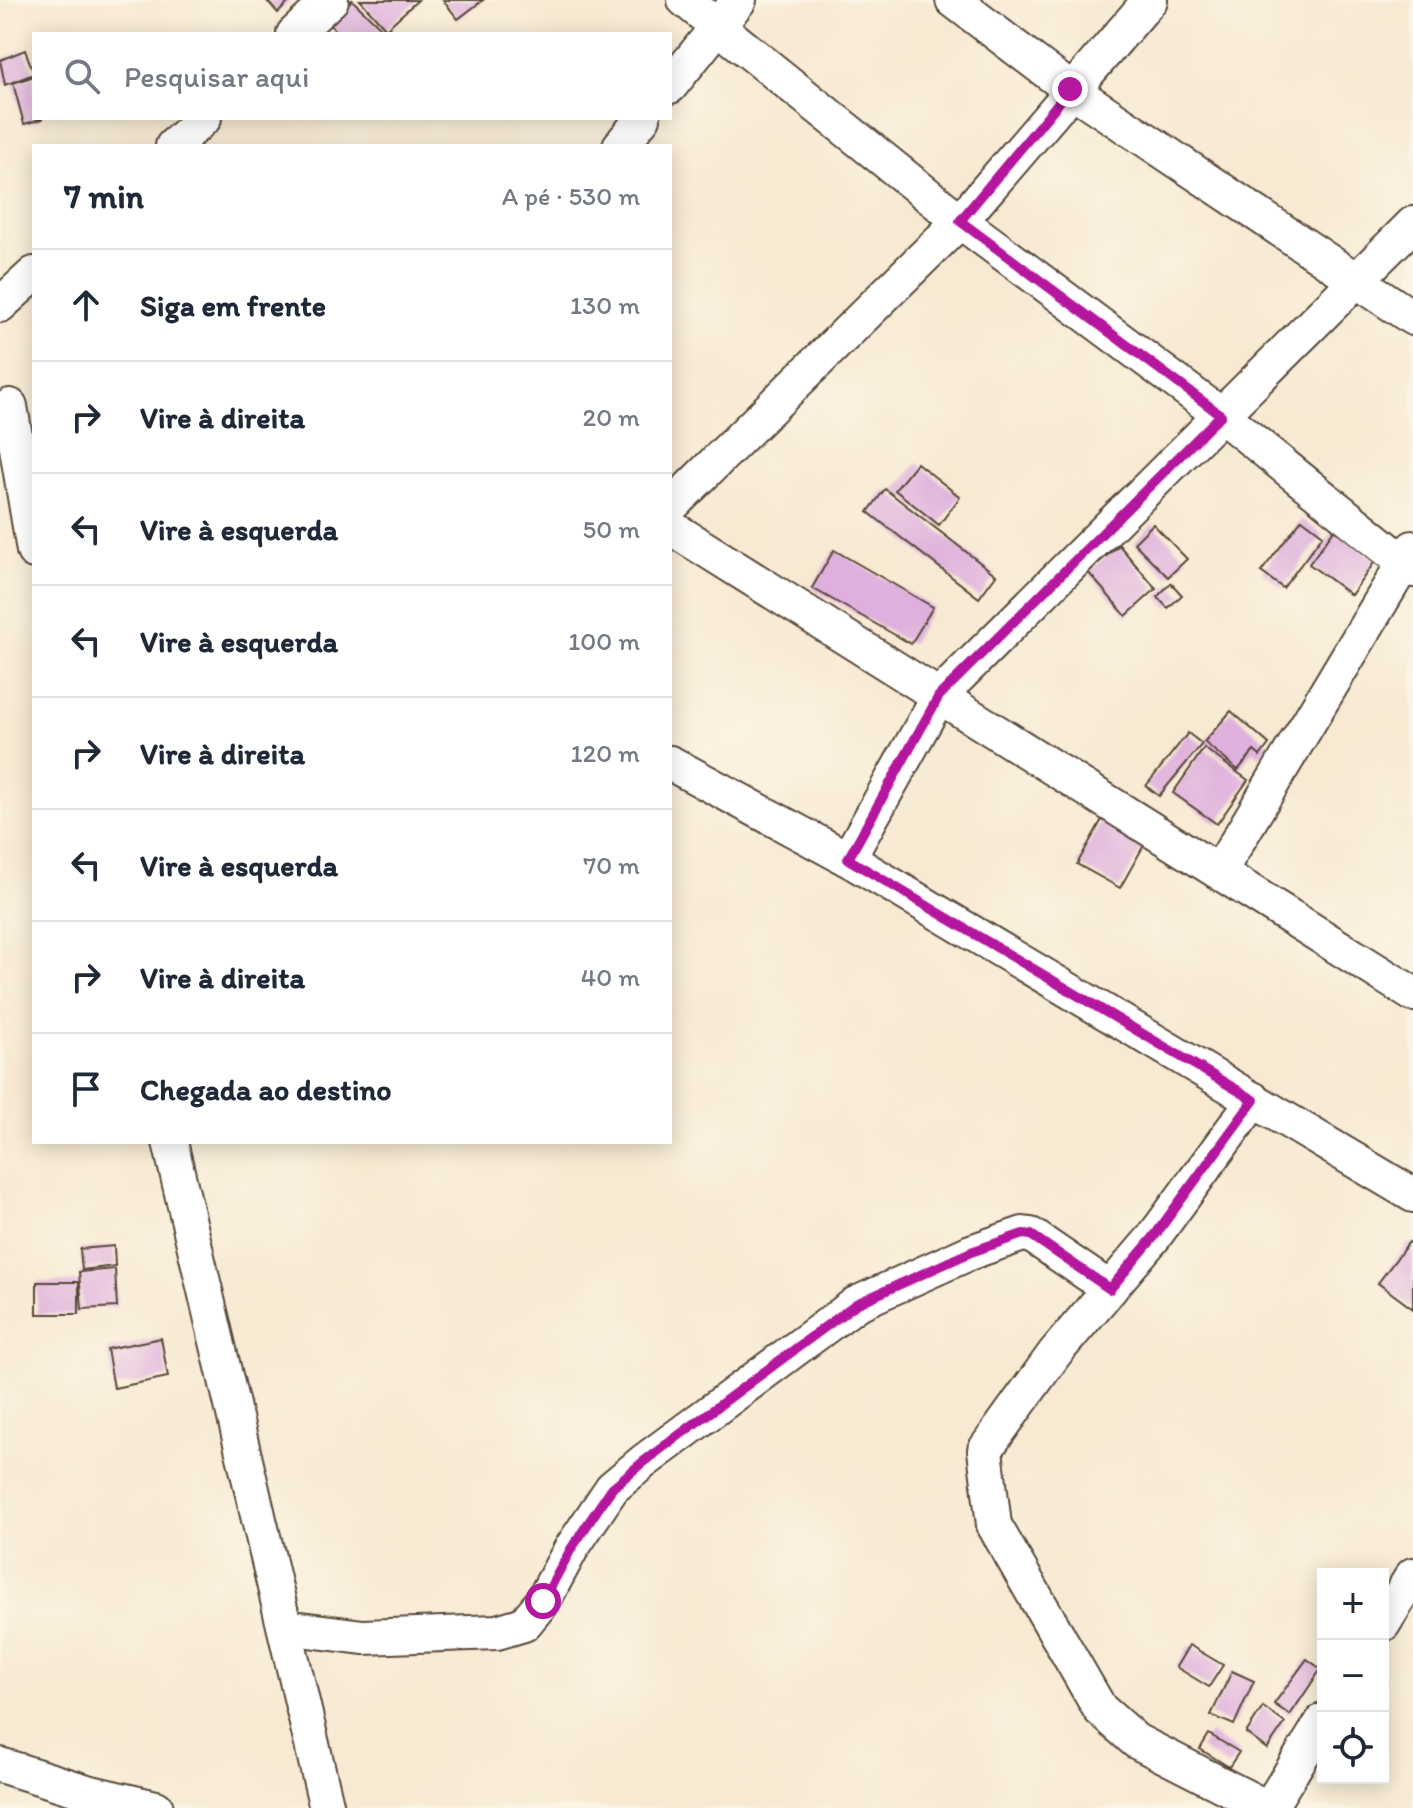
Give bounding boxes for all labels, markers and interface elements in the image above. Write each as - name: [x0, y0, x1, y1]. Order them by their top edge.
- search box: [32, 32, 672, 120]
- icon: search: [60, 54, 104, 98]
- text: Pesquisar aqui: [124, 58, 309, 95]
- route end: [1052, 71, 1088, 107]
- text: 7 min: [64, 176, 144, 217]
- text: A pé · 530 m: [502, 180, 640, 212]
- icon: ahead: [64, 283, 108, 327]
- text: Siga em frente: [140, 287, 326, 324]
- text: 130 m: [570, 289, 640, 321]
- icon: right: [64, 395, 108, 439]
- text: Vire à direita: [140, 399, 305, 436]
- text: 20 m: [583, 401, 640, 433]
- icon: left: [64, 507, 108, 551]
- text: Vire à esquerda: [140, 511, 338, 548]
- text: 50 m: [583, 513, 640, 545]
- icon: left: [64, 619, 108, 663]
- text: Vire à esquerda: [140, 623, 338, 660]
- text: 100 m: [568, 625, 640, 657]
- icon: right: [64, 731, 108, 775]
- text: Vire à direita: [140, 735, 305, 772]
- text: 120 m: [571, 737, 640, 769]
- icon: left: [64, 843, 108, 887]
- text: Vire à esquerda: [140, 847, 338, 884]
- text: 70 m: [583, 849, 640, 881]
- icon: right: [64, 955, 108, 999]
- text: Vire à direita: [140, 959, 305, 996]
- text: 40 m: [581, 961, 640, 993]
- icon: arrive: [64, 1067, 108, 1111]
- text: Chegada ao destino: [140, 1071, 392, 1108]
- map controls: [1317, 1568, 1389, 1784]
- button: +: [1317, 1568, 1389, 1640]
- route start: [525, 1583, 561, 1619]
- button: −: [1317, 1640, 1389, 1712]
- button: locate: [1317, 1712, 1389, 1784]

